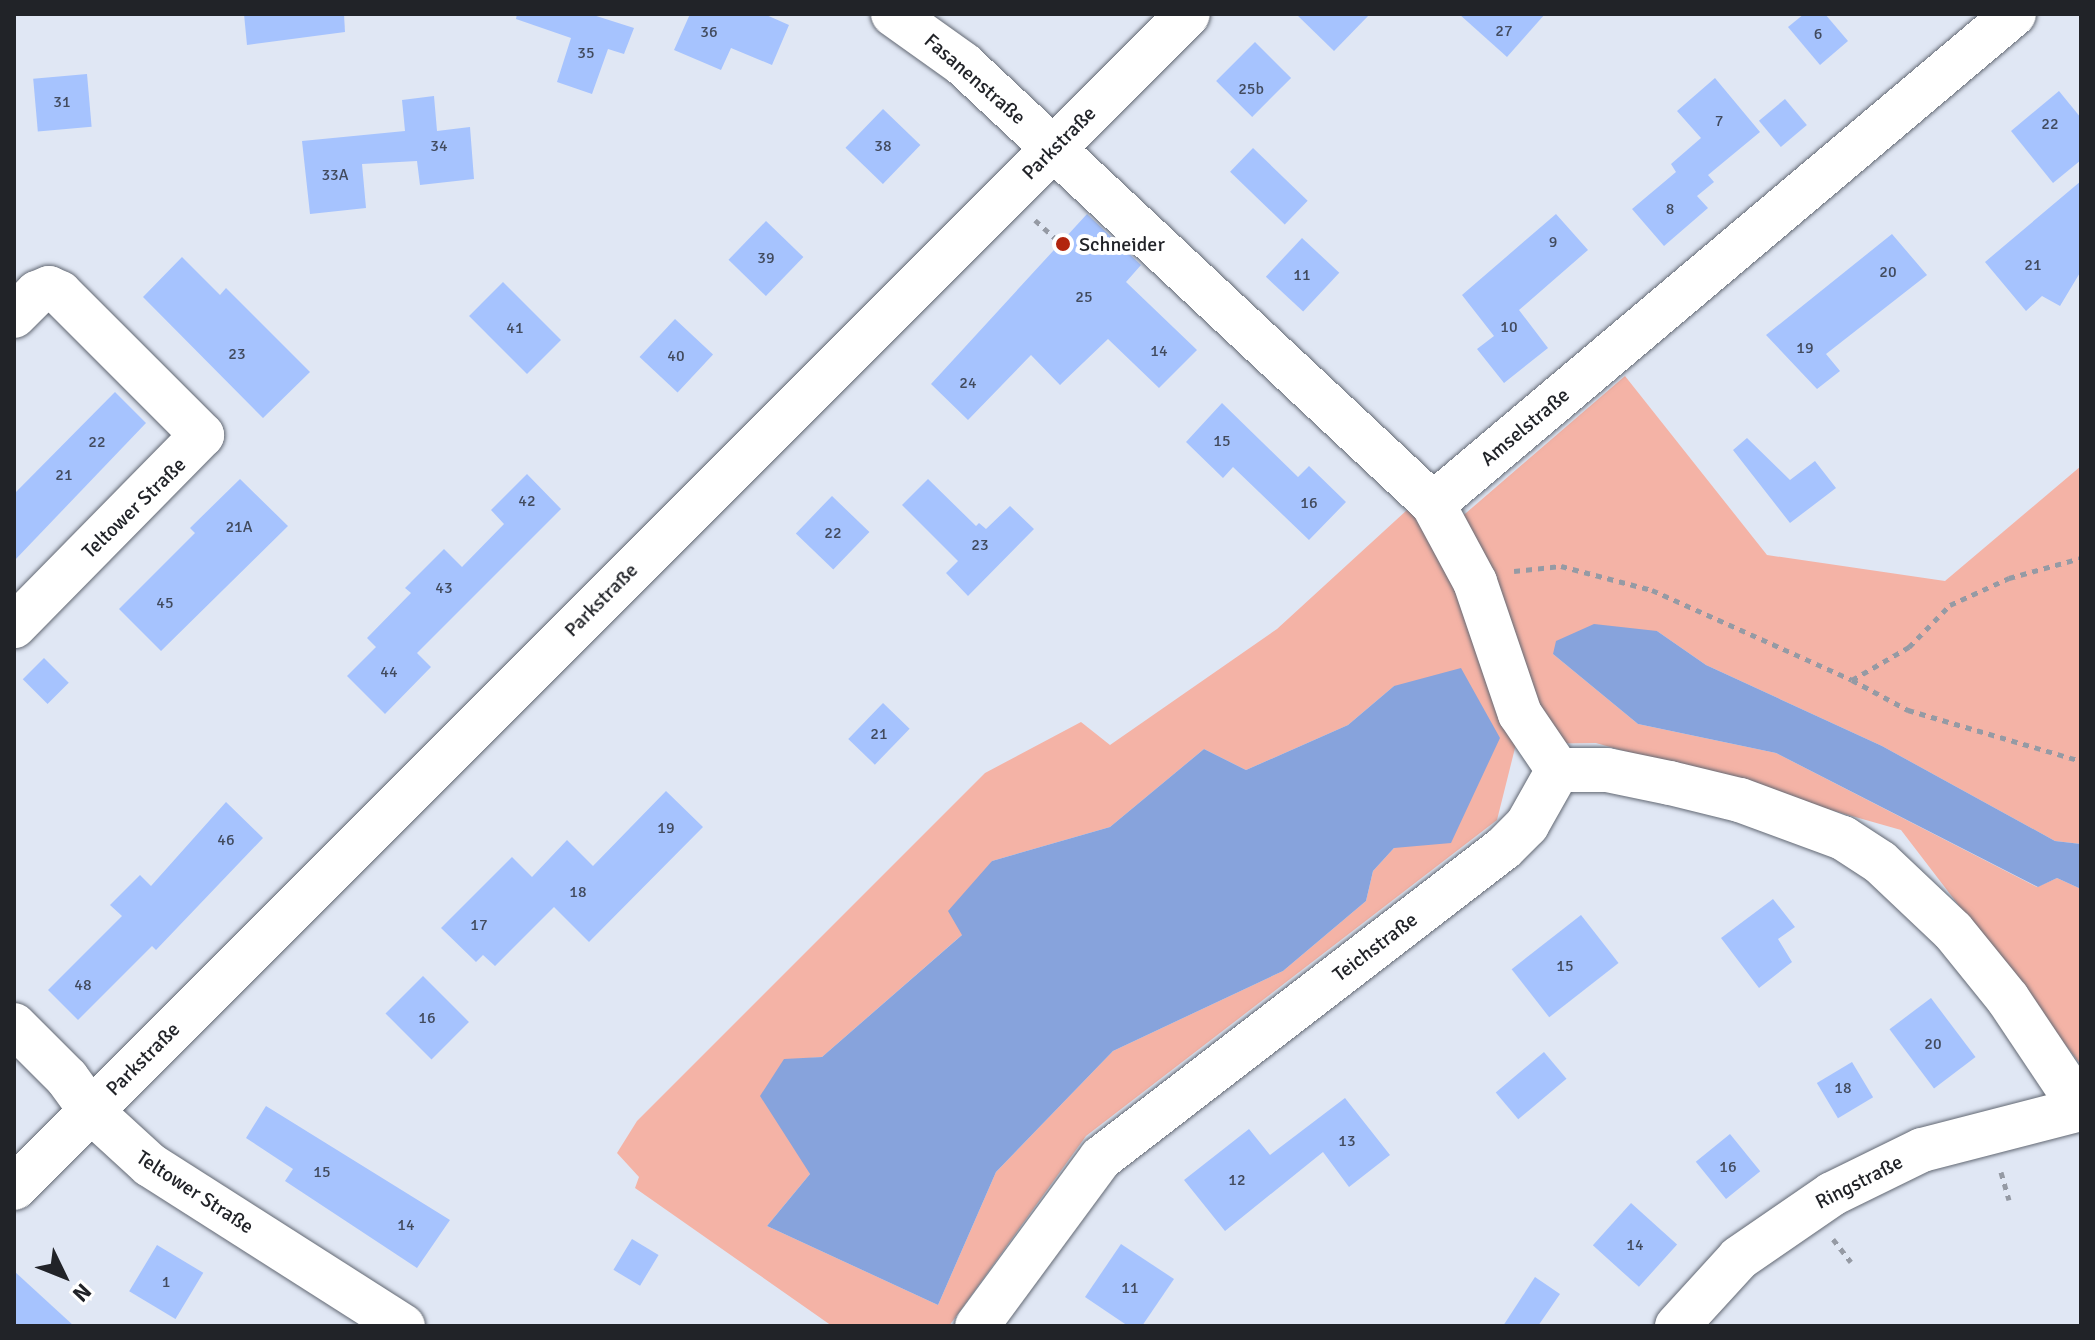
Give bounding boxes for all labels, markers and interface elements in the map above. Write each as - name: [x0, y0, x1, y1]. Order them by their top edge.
- house number: 27: [1495, 21, 1513, 41]
- house number: 36: [700, 22, 718, 42]
- house number: 6: [1814, 24, 1822, 44]
- street label: Fasanenstraße: [919, 29, 1031, 129]
- house number: 35: [577, 43, 595, 63]
- house number: 25b: [1238, 79, 1264, 99]
- house number: 31: [53, 92, 71, 112]
- street label: Parkstraße: [1017, 101, 1101, 185]
- house number: 7: [1715, 111, 1723, 131]
- house number: 22: [2041, 114, 2059, 134]
- house number: 34: [430, 136, 448, 156]
- house number: 38: [874, 136, 892, 156]
- house number: 33A: [321, 165, 349, 185]
- house number: 8: [1666, 199, 1674, 219]
- place label: Schneider: [1079, 232, 1165, 256]
- house number: 9: [1549, 232, 1557, 252]
- marker: Schneider: [1054, 235, 1072, 253]
- house number: 39: [757, 248, 775, 268]
- house number: 21: [2024, 255, 2042, 275]
- house number: 20: [1879, 262, 1897, 282]
- house number: 11: [1293, 265, 1311, 285]
- house number: 25: [1075, 287, 1093, 307]
- house number: 10: [1500, 317, 1518, 337]
- house number: 41: [506, 318, 524, 338]
- house number: 19: [1796, 338, 1814, 358]
- house number: 14: [1150, 341, 1168, 361]
- house number: 23: [228, 344, 246, 364]
- house number: 40: [667, 346, 685, 366]
- house number: 24: [959, 373, 977, 393]
- street label: Amselstraße: [1476, 383, 1574, 471]
- house number: 15: [1213, 431, 1231, 451]
- house number: 22: [88, 432, 106, 452]
- street label: Teltower Straße: [77, 453, 191, 563]
- house number: 21: [55, 465, 73, 485]
- house number: 42: [518, 491, 536, 511]
- house number: 16: [1300, 493, 1318, 513]
- house number: 21A: [225, 517, 253, 537]
- house number: 22: [824, 523, 842, 543]
- house number: 23: [971, 535, 989, 555]
- street label: Parkstraße: [559, 558, 643, 642]
- house number: 43: [435, 578, 453, 598]
- house number: 45: [156, 593, 174, 613]
- house number: 44: [380, 662, 398, 682]
- house number: 21: [870, 724, 888, 744]
- house number: 19: [657, 818, 675, 838]
- house number: 46: [217, 830, 235, 850]
- house number: 18: [569, 882, 587, 902]
- street label: Teichstraße: [1328, 907, 1422, 987]
- house number: 17: [470, 915, 488, 935]
- house number: 15: [1556, 956, 1574, 976]
- house number: 48: [74, 975, 92, 995]
- house number: 16: [418, 1008, 436, 1028]
- street label: Parkstraße: [101, 1017, 185, 1101]
- house number: 20: [1924, 1034, 1942, 1054]
- house number: 18: [1834, 1078, 1852, 1098]
- house number: 13: [1338, 1131, 1356, 1151]
- street label: Teltower Straße: [132, 1145, 258, 1239]
- street label: Ringstraße: [1811, 1150, 1907, 1214]
- house number: 16: [1719, 1157, 1737, 1177]
- house number: 15: [313, 1162, 331, 1182]
- house number: 12: [1228, 1170, 1246, 1190]
- house number: 14: [397, 1215, 415, 1235]
- house number: 14: [1626, 1235, 1644, 1255]
- north arrow: [24, 1236, 104, 1316]
- house number: 1: [162, 1272, 170, 1292]
- text: N: [67, 1278, 97, 1308]
- house number: 11: [1121, 1278, 1139, 1298]

